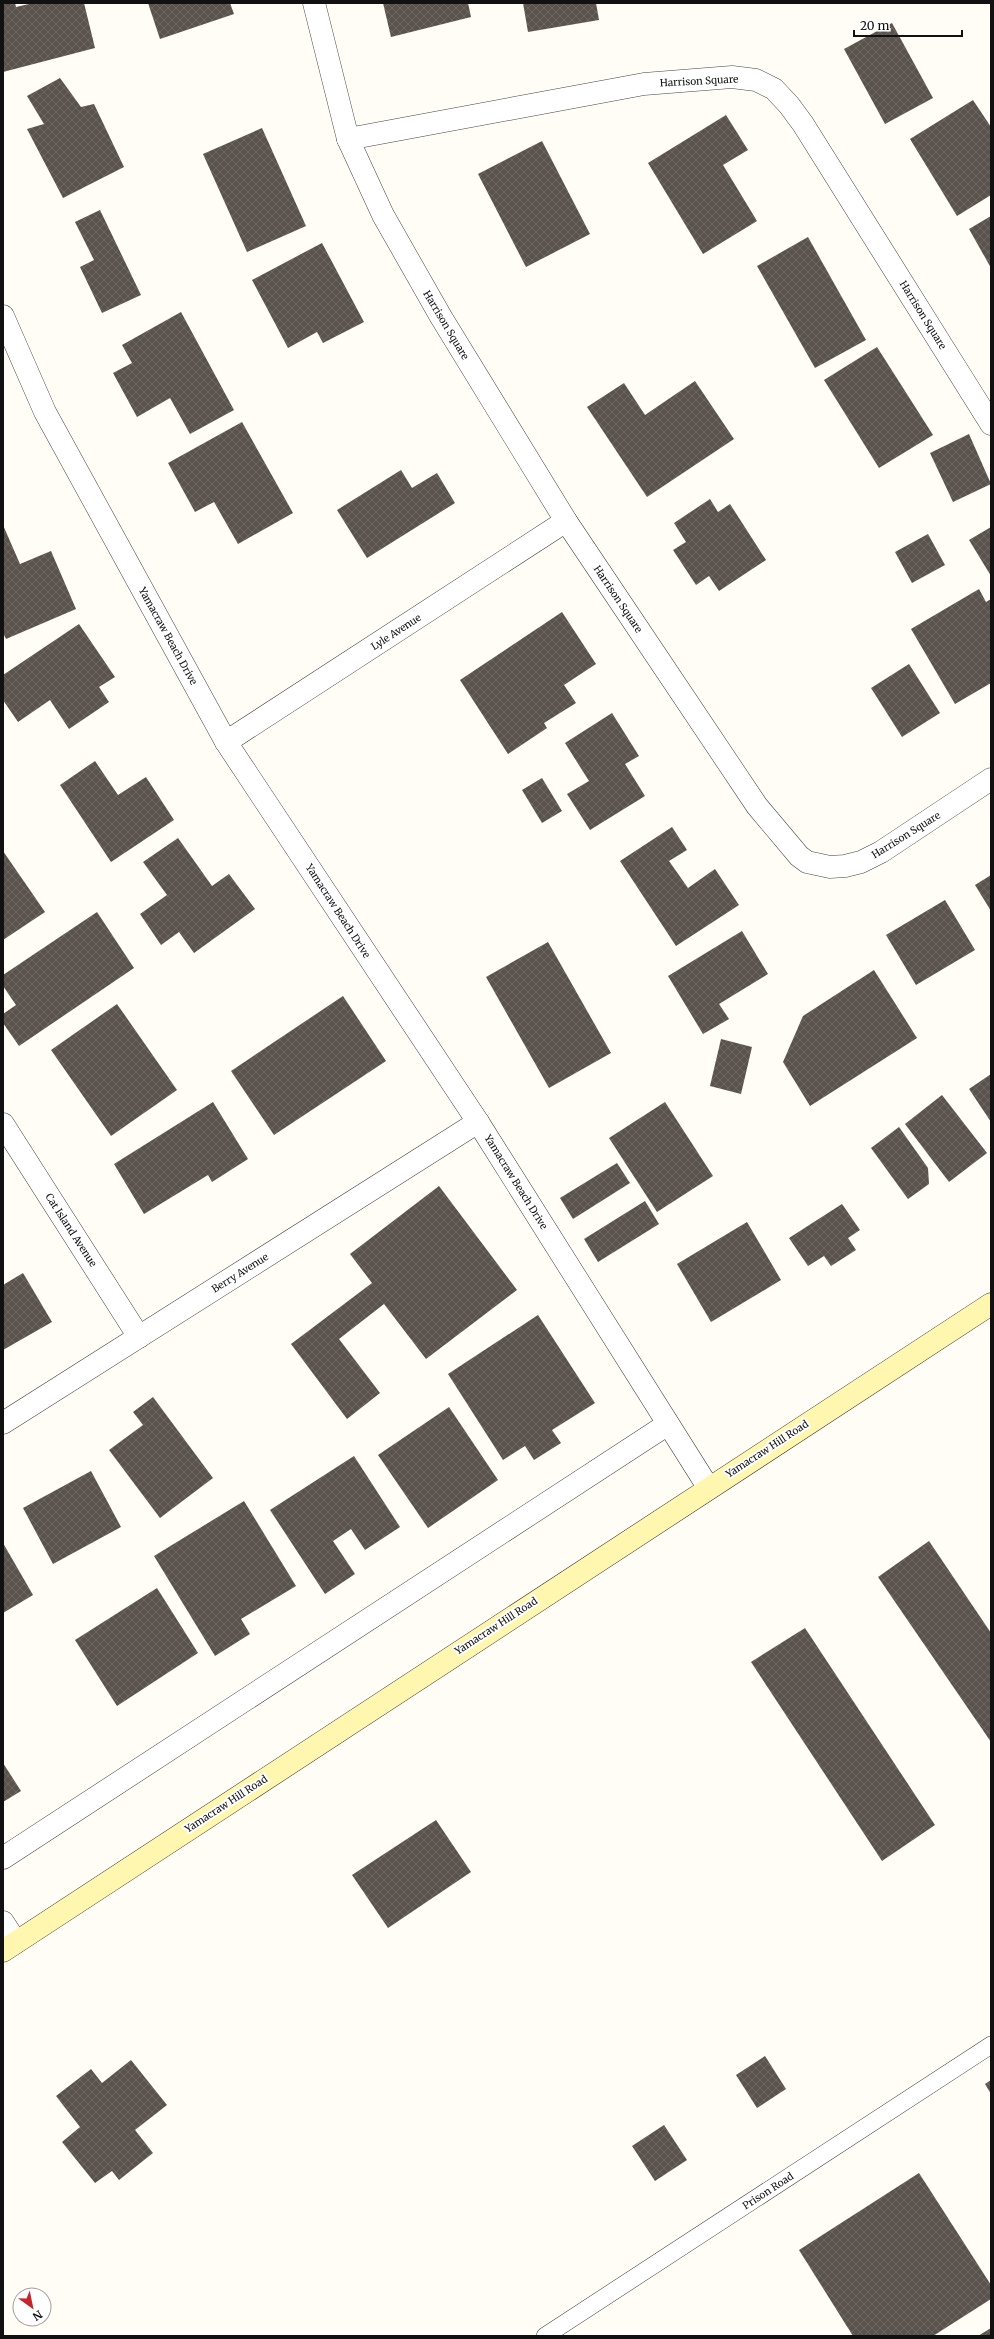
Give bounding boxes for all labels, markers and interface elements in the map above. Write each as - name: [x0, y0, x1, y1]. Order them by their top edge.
- scale bar: [854, 12, 962, 38]
- text: 20 m: [860, 18, 889, 33]
- street label: Harrison Square: [659, 72, 739, 90]
- street label: Harrison Square: [897, 278, 949, 352]
- street label: Harrison Square: [420, 288, 472, 362]
- street label: Harrison Square: [591, 563, 645, 635]
- street label: Yamacraw Beach Drive: [135, 584, 200, 687]
- street label: Lyle Avenue: [369, 611, 423, 653]
- street label: Harrison Square: [869, 809, 943, 861]
- street label: Yamacraw Beach Drive: [302, 861, 373, 960]
- street label: Yamacraw Beach Drive: [481, 1131, 551, 1232]
- street label: Cat Island Avenue: [42, 1191, 100, 1269]
- street label: Berry Avenue: [209, 1250, 271, 1296]
- street label: Yamacraw Hill Road: [722, 1417, 811, 1481]
- street label: Yamacraw Hill Road: [451, 1594, 540, 1658]
- street label: Yamacraw Hill Road: [181, 1772, 270, 1836]
- street label: Prison Road: [740, 2170, 796, 2212]
- north arrow: [12, 2287, 52, 2327]
- text: N: [30, 2307, 45, 2324]

